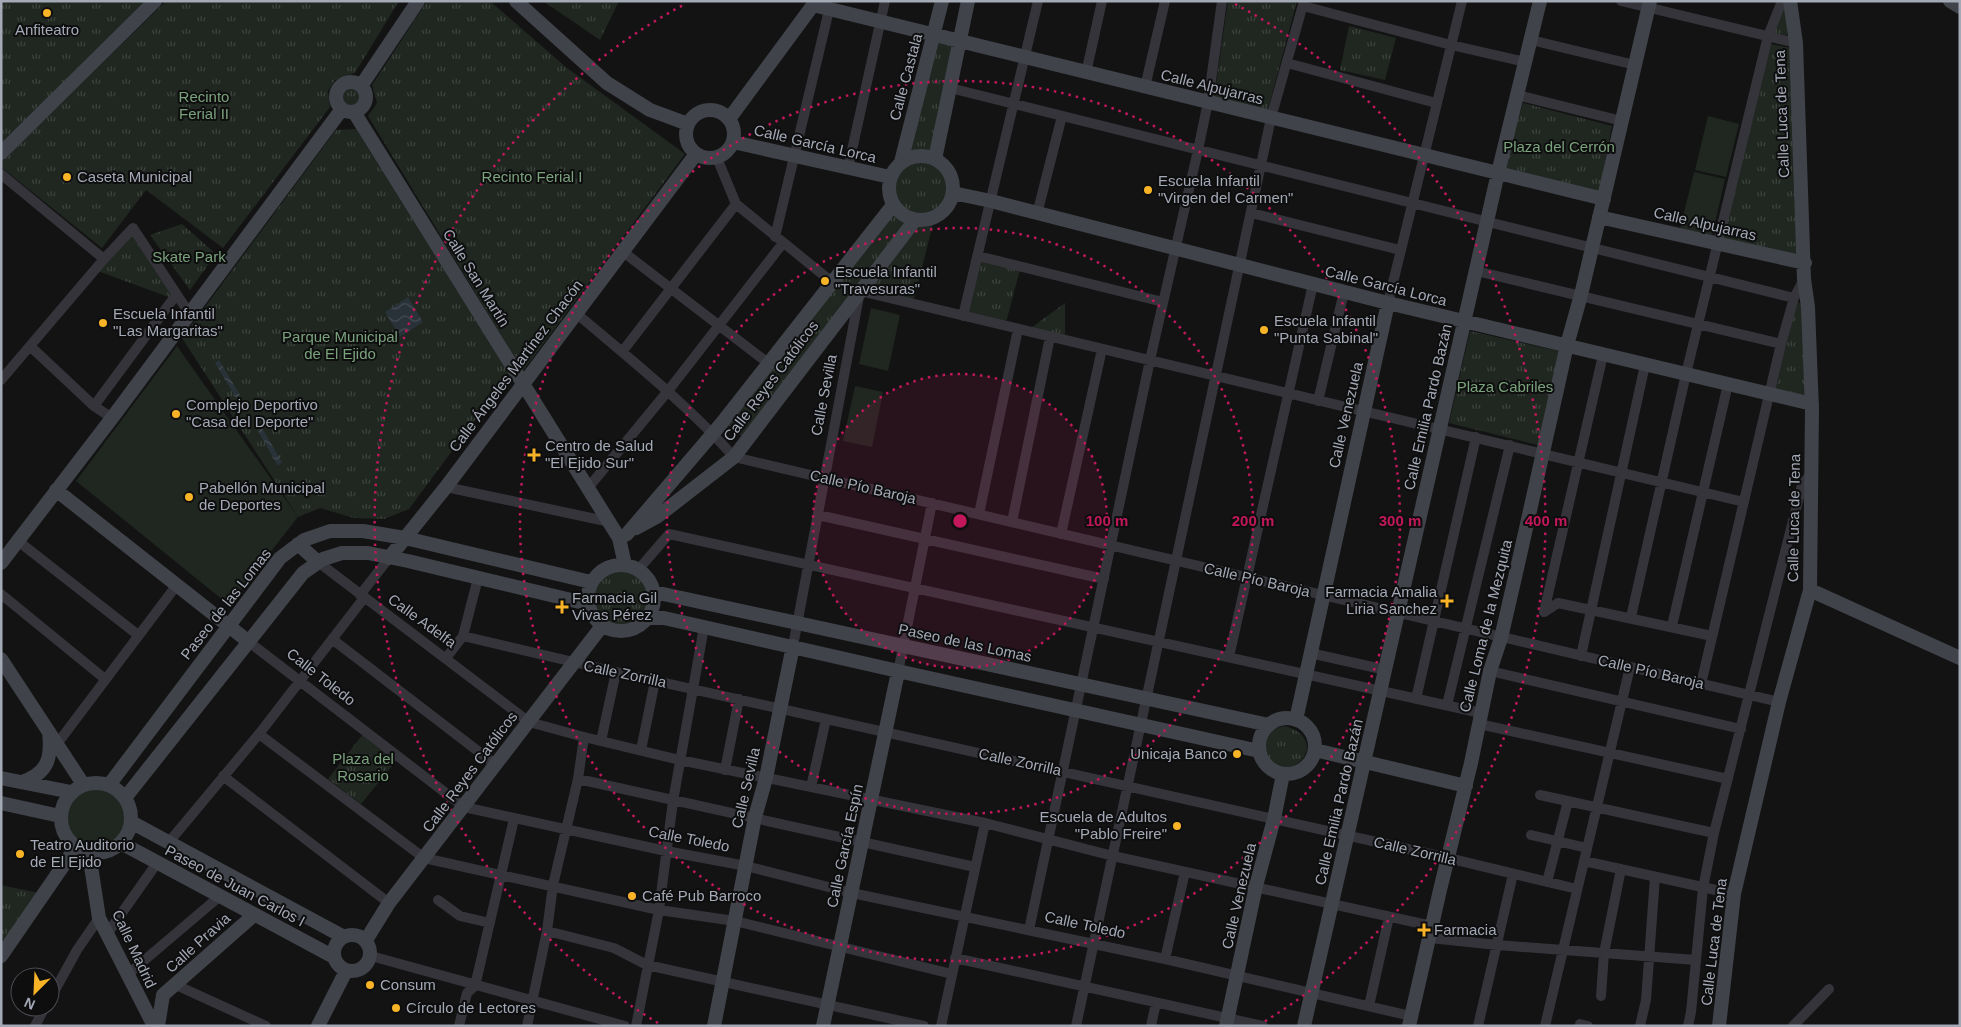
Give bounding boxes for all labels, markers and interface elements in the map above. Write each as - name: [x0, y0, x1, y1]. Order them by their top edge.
- marker: Anfiteatro: [41, 7, 53, 19]
- place label: Anfiteatro: [15, 21, 79, 38]
- street label: Calle Castala: [886, 31, 925, 122]
- street label: Calle Luca de Tena: [1771, 49, 1792, 178]
- street label: Calle Alpujarras: [1159, 66, 1265, 107]
- park label: Recinto Ferial II: [179, 88, 229, 122]
- street label: Calle García Lorca: [752, 121, 879, 166]
- park label: Plaza del Cerrón: [1503, 138, 1615, 155]
- place label: Caseta Municipal: [77, 168, 192, 185]
- park label: Recinto Ferial I: [482, 168, 582, 185]
- marker: Caseta Municipal: [61, 171, 73, 183]
- place label: Escuela Infantil "Virgen del Carmen": [1158, 172, 1293, 206]
- marker: Escuela Infantil "Virgen del Carmen": [1142, 184, 1154, 196]
- street label: Calle Alpujarras: [1652, 203, 1758, 244]
- street label: Calle San Martín: [440, 226, 513, 330]
- park label: Skate Park: [152, 248, 226, 265]
- street label: Calle García Lorca: [1323, 262, 1449, 309]
- place label: Escuela Infantil "Travesuras": [835, 263, 937, 297]
- marker: Escuela Infantil "Travesuras": [819, 275, 831, 287]
- street label: Calle Ángeles Martínez Chacón: [445, 276, 586, 455]
- place label: Escuela Infantil "Las Margaritas": [113, 305, 223, 339]
- place label: Escuela Infantil "Punta Sabinal": [1274, 312, 1378, 346]
- marker: Escuela Infantil "Las Margaritas": [97, 317, 109, 329]
- street label: Calle Reyes Católicos: [720, 317, 822, 444]
- street label: Calle Emilia Pardo Bazán: [1400, 322, 1455, 492]
- marker: Escuela Infantil "Punta Sabinal": [1258, 324, 1270, 336]
- park label: Parque Municipal de El Ejido: [282, 328, 398, 362]
- street label: Calle Sevilla: [807, 352, 840, 437]
- street label: Calle Venezuela: [1325, 360, 1366, 470]
- park label: Plaza Cabriles: [1457, 378, 1553, 395]
- place label: Complejo Deportivo "Casa del Deporte": [186, 396, 318, 430]
- marker: Complejo Deportivo "Casa del Deporte": [170, 408, 182, 420]
- place label: Centro de Salud "El Ejido Sur": [545, 437, 653, 471]
- marker: Centro de Salud "El Ejido Sur": [527, 448, 541, 462]
- street label: Calle Luca de Tena: [1784, 453, 1803, 582]
- street label: Calle Pío Baroja: [808, 466, 918, 507]
- place label: Pabellón Municipal de Deportes: [199, 479, 325, 513]
- marker: Pabellón Municipal de Deportes: [183, 491, 195, 503]
- centre of rings: [951, 512, 969, 530]
- text: 100 m: [1086, 512, 1128, 529]
- text: 200 m: [1232, 512, 1274, 529]
- text: 300 m: [1379, 512, 1421, 529]
- text: 400 m: [1525, 512, 1567, 529]
- street label: Calle Loma de la Mezquita: [1456, 537, 1515, 714]
- street label: Paseo de las Lomas: [177, 545, 274, 662]
- street label: Calle Pío Baroja: [1202, 559, 1312, 600]
- place label: Farmacia Amalia Liria Sanchez: [1325, 583, 1438, 617]
- place label: Farmacia Gil Vivas Pérez: [572, 589, 657, 623]
- street label: Calle Adelfa: [385, 590, 460, 651]
- marker: Farmacia Amalia Liria Sanchez: [1441, 595, 1453, 607]
- marker: Farmacia Gil Vivas Pérez: [556, 601, 568, 613]
- street label: Paseo de las Lomas: [897, 620, 1033, 665]
- street label: Calle Toledo: [284, 645, 359, 709]
- street label: Calle Pío Baroja: [1596, 651, 1706, 692]
- street label: Calle Zorrilla: [582, 656, 669, 691]
- street label: Calle Reyes Católicos: [419, 708, 521, 835]
- street label: Calle Emilia Pardo Bazán: [1311, 717, 1366, 887]
- street label: Calle Zorrilla: [977, 744, 1064, 779]
- street label: Calle Sevilla: [728, 745, 763, 830]
- place label: Unicaja Banco: [1130, 745, 1227, 762]
- marker: Unicaja Banco: [1231, 748, 1243, 760]
- park label: Plaza del Rosario: [332, 750, 394, 784]
- street label: Calle García Espín: [823, 783, 866, 909]
- place label: Escuela de Adultos "Pablo Freire": [1039, 808, 1167, 842]
- marker: Escuela de Adultos "Pablo Freire": [1171, 820, 1183, 832]
- street label: Calle Toledo: [647, 822, 731, 855]
- street label: Calle Zorrilla: [1372, 833, 1459, 868]
- place label: Teatro Auditorio de El Ejido: [30, 836, 134, 870]
- street label: Paseo de Juan Carlos I: [162, 841, 308, 930]
- street label: Calle Venezuela: [1218, 841, 1259, 951]
- marker: Teatro Auditorio de El Ejido: [14, 848, 26, 860]
- street label: Calle Luca de Tena: [1697, 877, 1730, 1007]
- place label: Café Pub Barroco: [642, 887, 761, 904]
- marker: Café Pub Barroco: [626, 890, 638, 902]
- street label: Calle Madrid: [109, 907, 160, 991]
- street label: Calle Toledo: [1043, 908, 1127, 941]
- street label: Calle Pravia: [162, 909, 234, 976]
- place label: Farmacia: [1434, 921, 1497, 938]
- marker: Farmacia: [1418, 924, 1430, 936]
- north arrow: [10, 967, 60, 1017]
- place label: Consum: [380, 976, 436, 993]
- marker: Consum: [364, 979, 376, 991]
- text: N: [22, 995, 38, 1013]
- place label: Círculo de Lectores: [406, 999, 536, 1016]
- marker: Círculo de Lectores: [390, 1002, 402, 1014]

